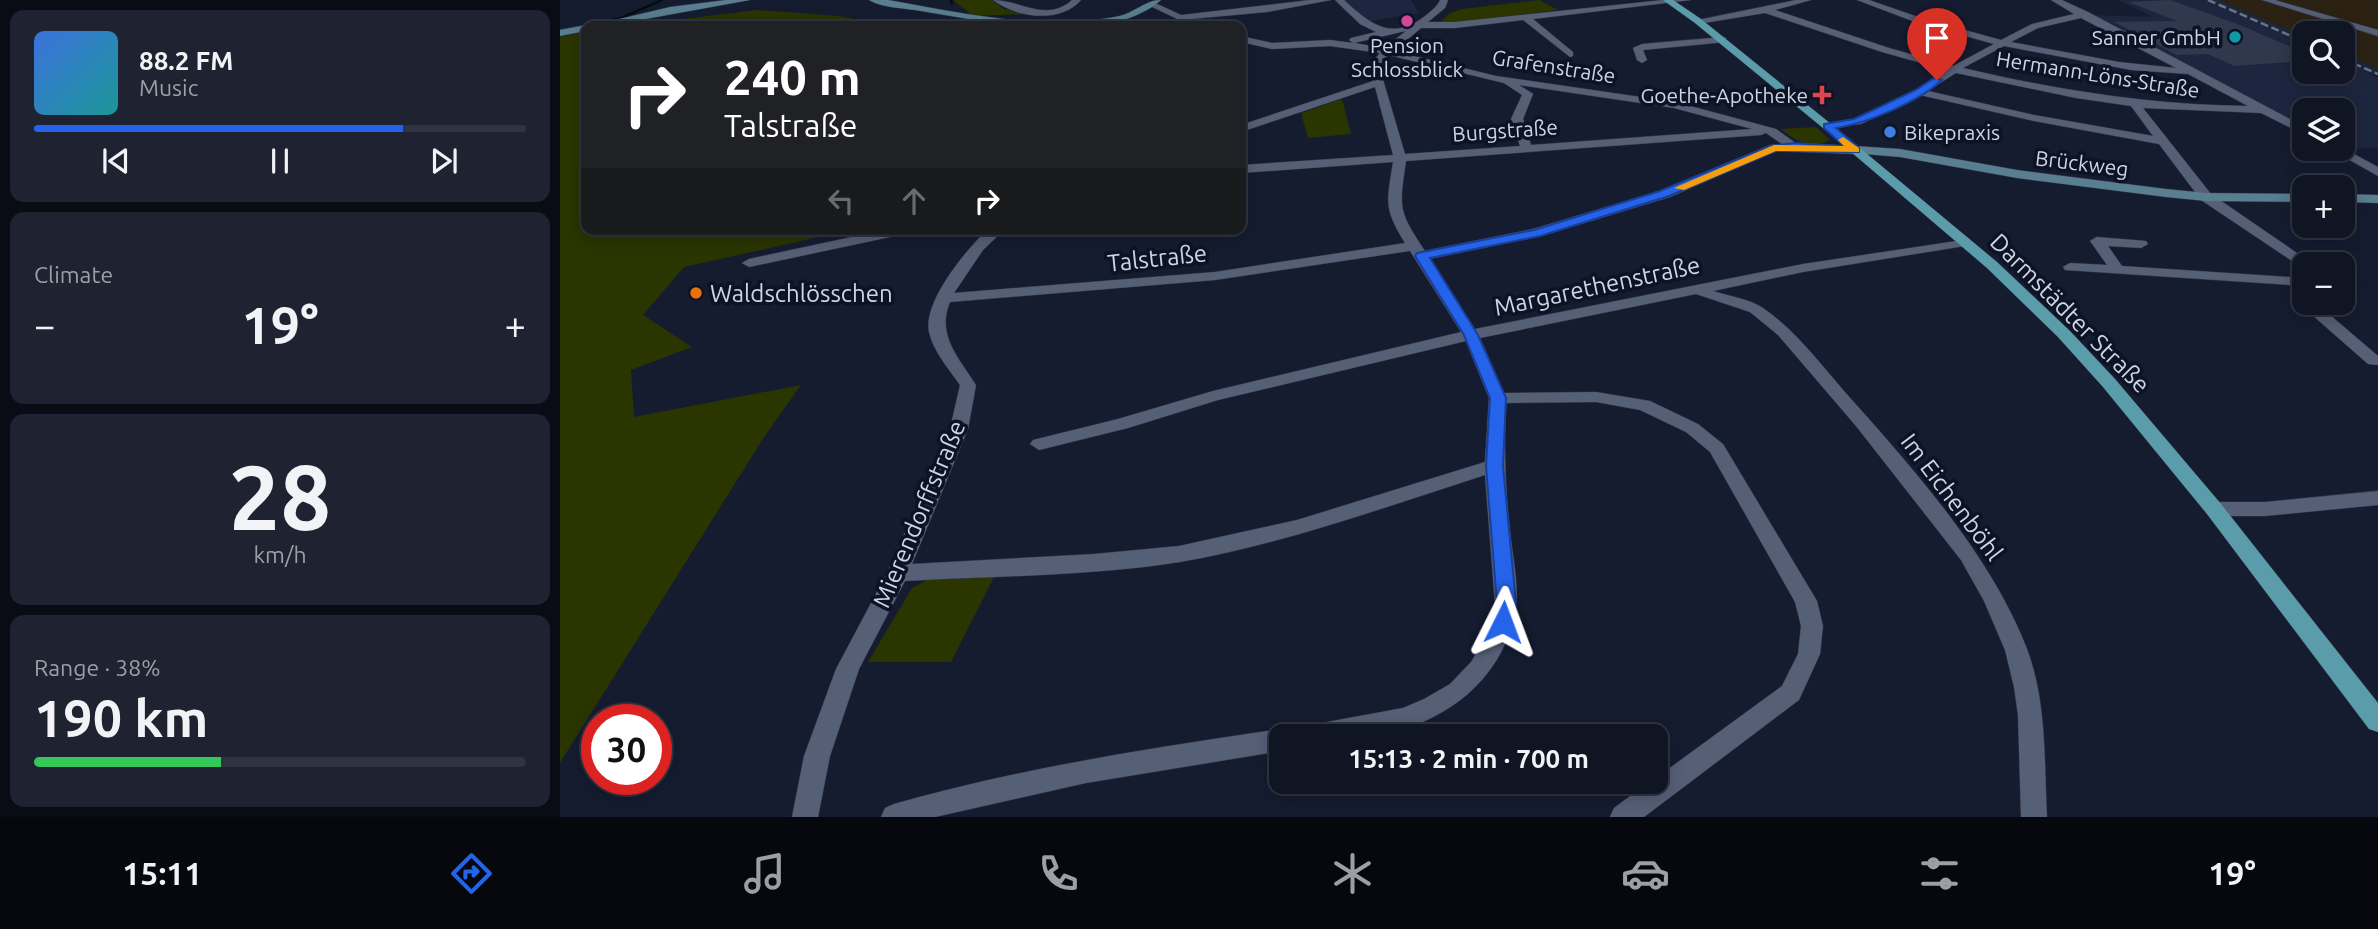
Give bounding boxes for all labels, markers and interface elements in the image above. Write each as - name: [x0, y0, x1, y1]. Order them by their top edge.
- pin: [1907, 8, 1967, 80]
- marker: Pension Schlossblick: [1399, 13, 1415, 29]
- icon: arrive: [1918, 19, 1956, 57]
- map controls: [2292, 21, 2355, 315]
- button: search: [2292, 21, 2355, 84]
- place label: Sanner GmbH: [2092, 25, 2221, 49]
- marker: Sanner GmbH: [2227, 29, 2243, 45]
- place label: Pension Schlossblick: [1351, 33, 1463, 81]
- street label: Grafenstraße: [1491, 44, 1617, 88]
- text: 88.2 FM: [139, 46, 233, 75]
- street label: Hermann-Löns-Straße: [1995, 46, 2201, 102]
- icon: right: [609, 49, 700, 140]
- text: 240 m: [724, 49, 861, 104]
- text: Music: [139, 75, 198, 100]
- place label: Goethe-Apotheke: [1640, 83, 1808, 107]
- marker: Goethe-Apotheke: [1814, 87, 1830, 103]
- button: layers: [2292, 98, 2355, 161]
- text: Talstraße: [724, 107, 857, 143]
- street label: Burgstraße: [1451, 114, 1559, 146]
- place label: Bikepraxis: [1904, 120, 2000, 144]
- marker: Bikepraxis: [1882, 124, 1898, 140]
- icon: previous: [97, 142, 135, 180]
- icon: pause: [261, 142, 299, 180]
- icon: next: [425, 142, 463, 180]
- street label: Brückweg: [2034, 145, 2130, 181]
- button: +: [2292, 175, 2355, 238]
- icon: left: [822, 182, 860, 220]
- icon: ahead: [895, 182, 933, 220]
- icon: right: [968, 182, 1006, 220]
- street label: Darmstädter Straße: [1985, 228, 2155, 398]
- street label: Talstraße: [1106, 239, 1208, 277]
- street label: Margarethenstraße: [1492, 251, 1702, 321]
- button: −: [2292, 252, 2355, 315]
- text: Climate: [34, 262, 113, 287]
- place label: Waldschlösschen: [710, 280, 893, 307]
- marker: Waldschlösschen: [688, 285, 704, 301]
- text: 19°: [241, 296, 319, 354]
- text: −: [34, 304, 55, 346]
- text: +: [505, 304, 526, 346]
- street label: Mierendorffstraße: [867, 416, 971, 612]
- street label: Im Eichenböhl: [1896, 428, 2008, 566]
- text: 28: [229, 445, 331, 547]
- text: km/h: [253, 542, 307, 567]
- position arrow: [1466, 585, 1540, 659]
- text: Range · 38%: [34, 655, 161, 680]
- text: 190 km: [34, 689, 208, 747]
- speed limit sign: 30: [581, 704, 672, 795]
- text: 15:13 · 2 min · 700 m: [1348, 744, 1589, 773]
- icon: directions: [447, 849, 496, 898]
- icon: music: [740, 849, 789, 898]
- icon: phone: [1034, 849, 1083, 898]
- icon: climate: [1328, 849, 1377, 898]
- icon: car: [1621, 849, 1670, 898]
- icon: filters: [1915, 849, 1964, 898]
- text: 15:11: [122, 855, 202, 891]
- text: 19°: [2208, 855, 2256, 891]

